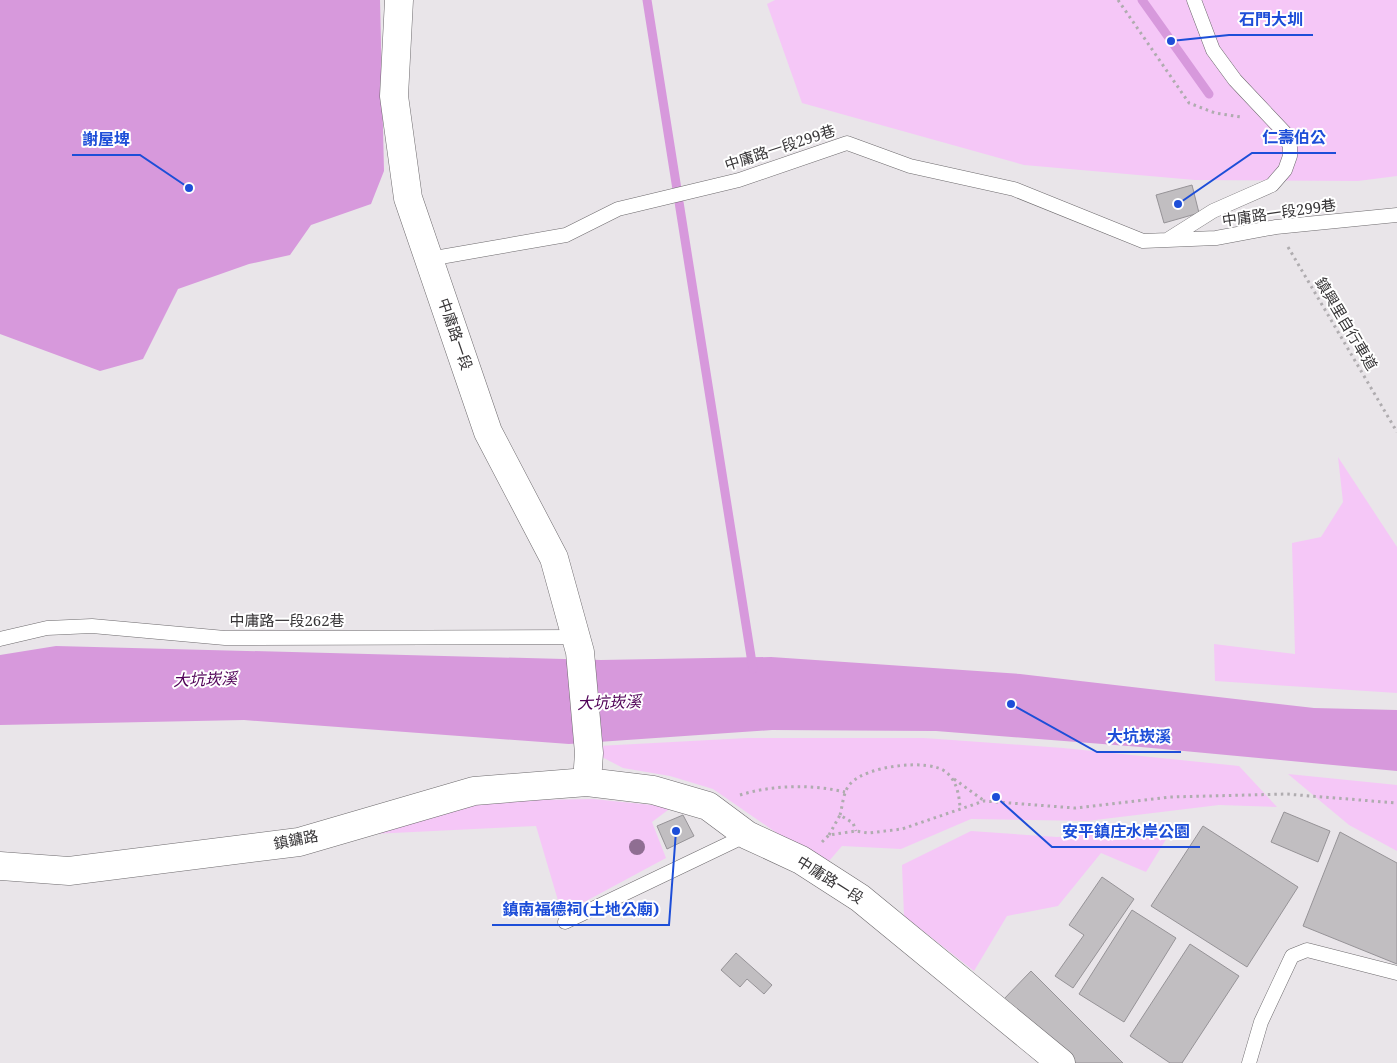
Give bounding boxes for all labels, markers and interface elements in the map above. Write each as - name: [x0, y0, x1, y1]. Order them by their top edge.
- callout: 石門大圳: [1229, 4, 1313, 35]
- text: 石門大圳: [1239, 8, 1303, 30]
- street label: 中庸路一段299巷: [722, 120, 838, 174]
- callout: 仁壽伯公: [1252, 122, 1336, 153]
- callout: 謝屋埤: [72, 124, 140, 155]
- text: 仁壽伯公: [1262, 126, 1326, 148]
- text: 謝屋埤: [82, 128, 130, 150]
- street label: 中庸路一段299巷: [1220, 194, 1337, 230]
- street label: 鎮興里自行車道: [1311, 273, 1382, 374]
- street label: 中庸路一段: [434, 295, 478, 372]
- street label: 中庸路一段262巷: [229, 610, 345, 630]
- water label: 大坑崁溪: [173, 667, 239, 691]
- water label: 大坑崁溪: [577, 690, 643, 714]
- callout: 大坑崁溪: [1097, 721, 1181, 752]
- text: 大坑崁溪: [1107, 725, 1171, 747]
- callout: 安平鎮庄水岸公園: [1052, 816, 1200, 847]
- text: 安平鎮庄水岸公園: [1062, 820, 1190, 842]
- street label: 鎮鏞路: [272, 825, 320, 853]
- street label: 中庸路一段: [793, 851, 868, 908]
- callout: 鎮南福德祠(土地公廟): [492, 894, 669, 925]
- text: 鎮南福德祠(土地公廟): [503, 898, 659, 920]

